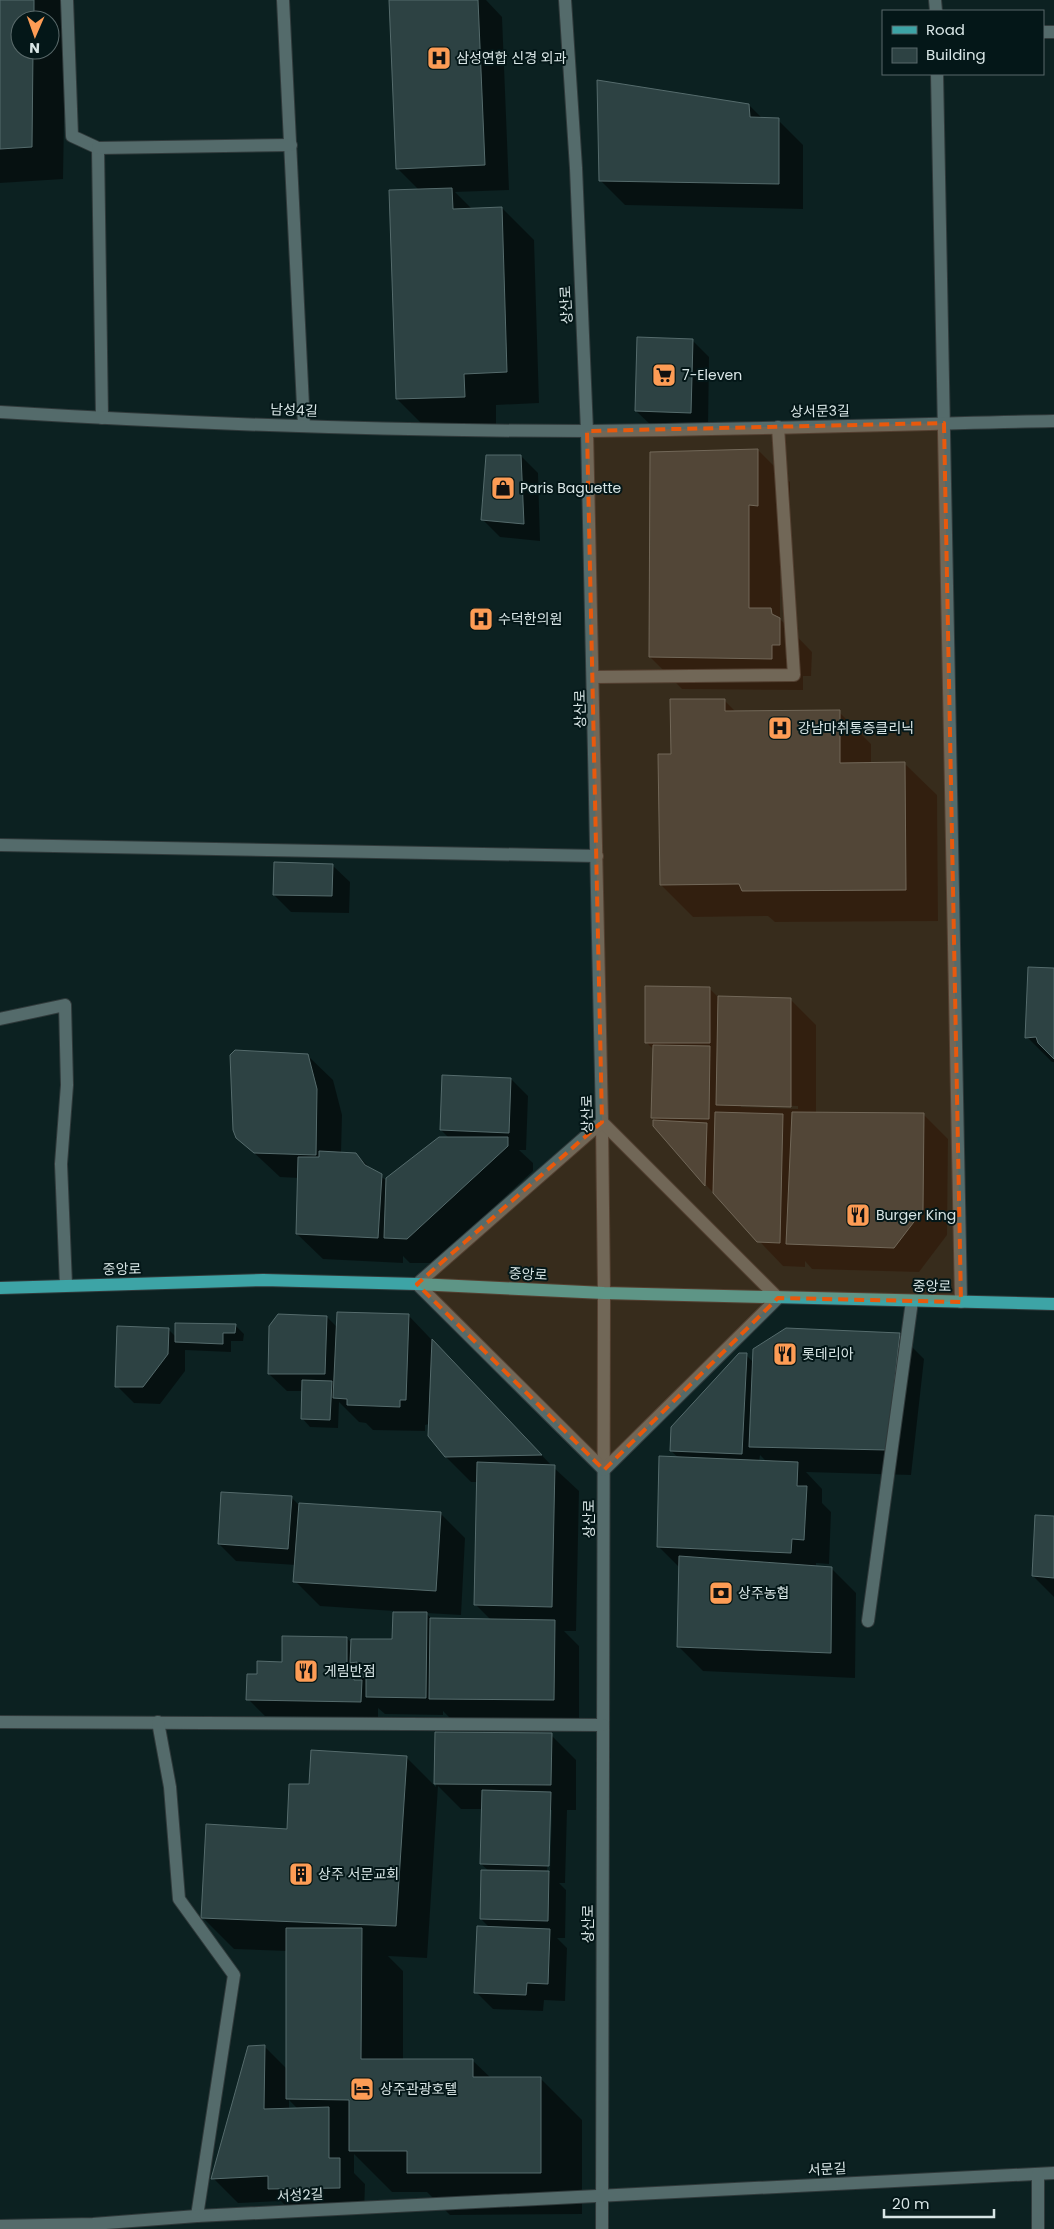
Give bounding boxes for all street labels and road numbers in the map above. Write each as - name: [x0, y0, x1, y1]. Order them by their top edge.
- street label: 상산로: [555, 285, 577, 325]
- street label: 남성4길: [270, 399, 318, 421]
- street label: 상서문3길: [790, 400, 850, 422]
- street label: 상산로: [570, 689, 590, 728]
- street label: 상산로: [577, 1094, 597, 1133]
- street label: 중앙로: [103, 1259, 142, 1279]
- street label: 중앙로: [508, 1263, 548, 1285]
- street label: 중앙로: [913, 1276, 952, 1296]
- street label: 상산로: [579, 1500, 599, 1538]
- street label: 상산로: [578, 1905, 598, 1943]
- street label: 서문길: [807, 2158, 847, 2180]
- street label: 서성2길: [276, 2184, 324, 2206]

